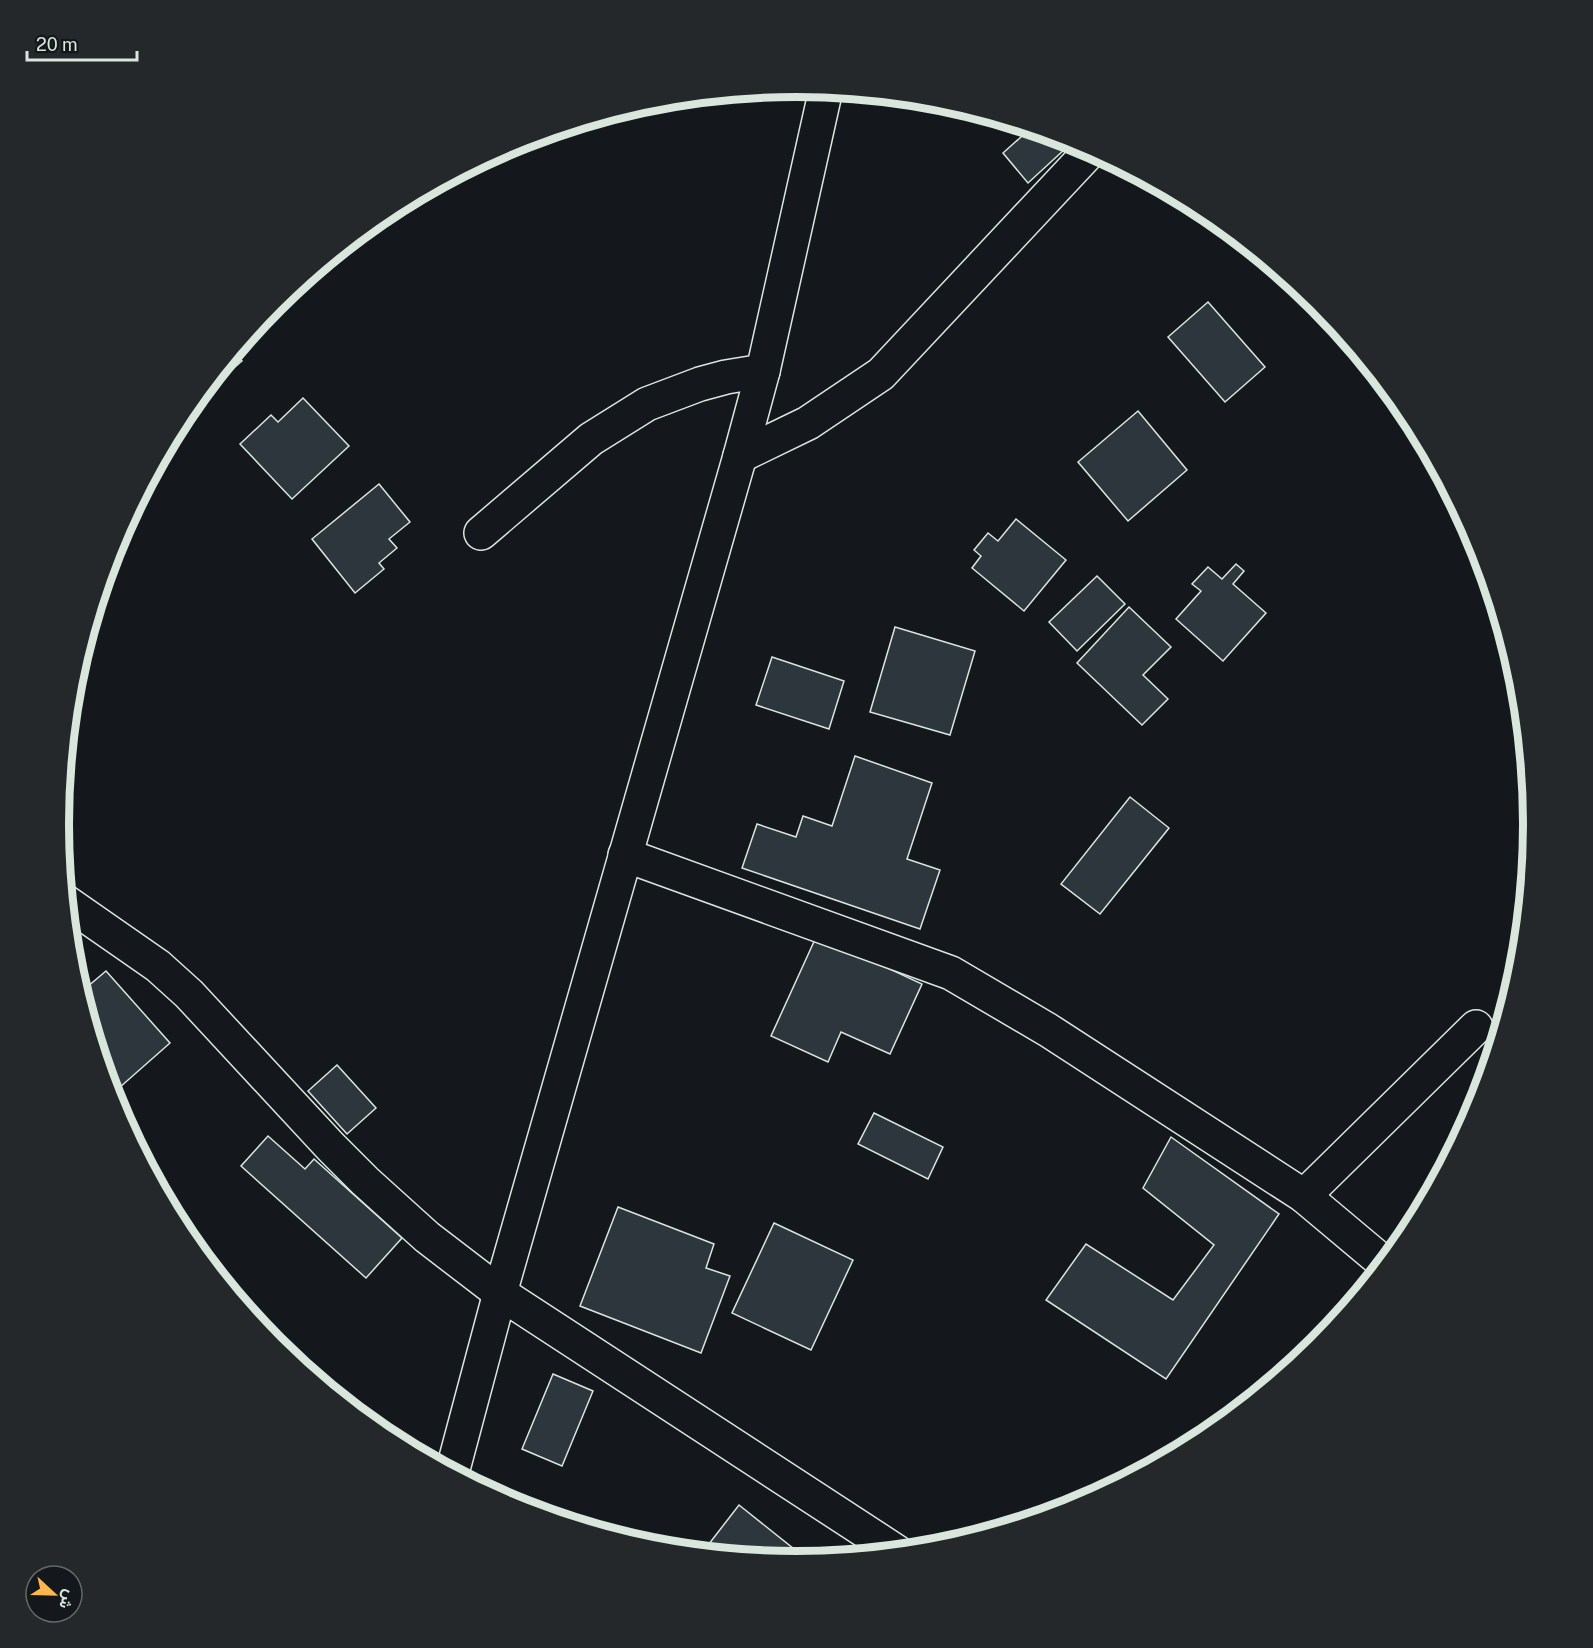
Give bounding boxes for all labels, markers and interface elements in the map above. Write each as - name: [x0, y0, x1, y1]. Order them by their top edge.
- scale bar: [27, 24, 136, 62]
- text: 20 m: [36, 34, 78, 55]
- north arrow: [24, 1564, 84, 1624]
- text: ش: [55, 1587, 80, 1612]

